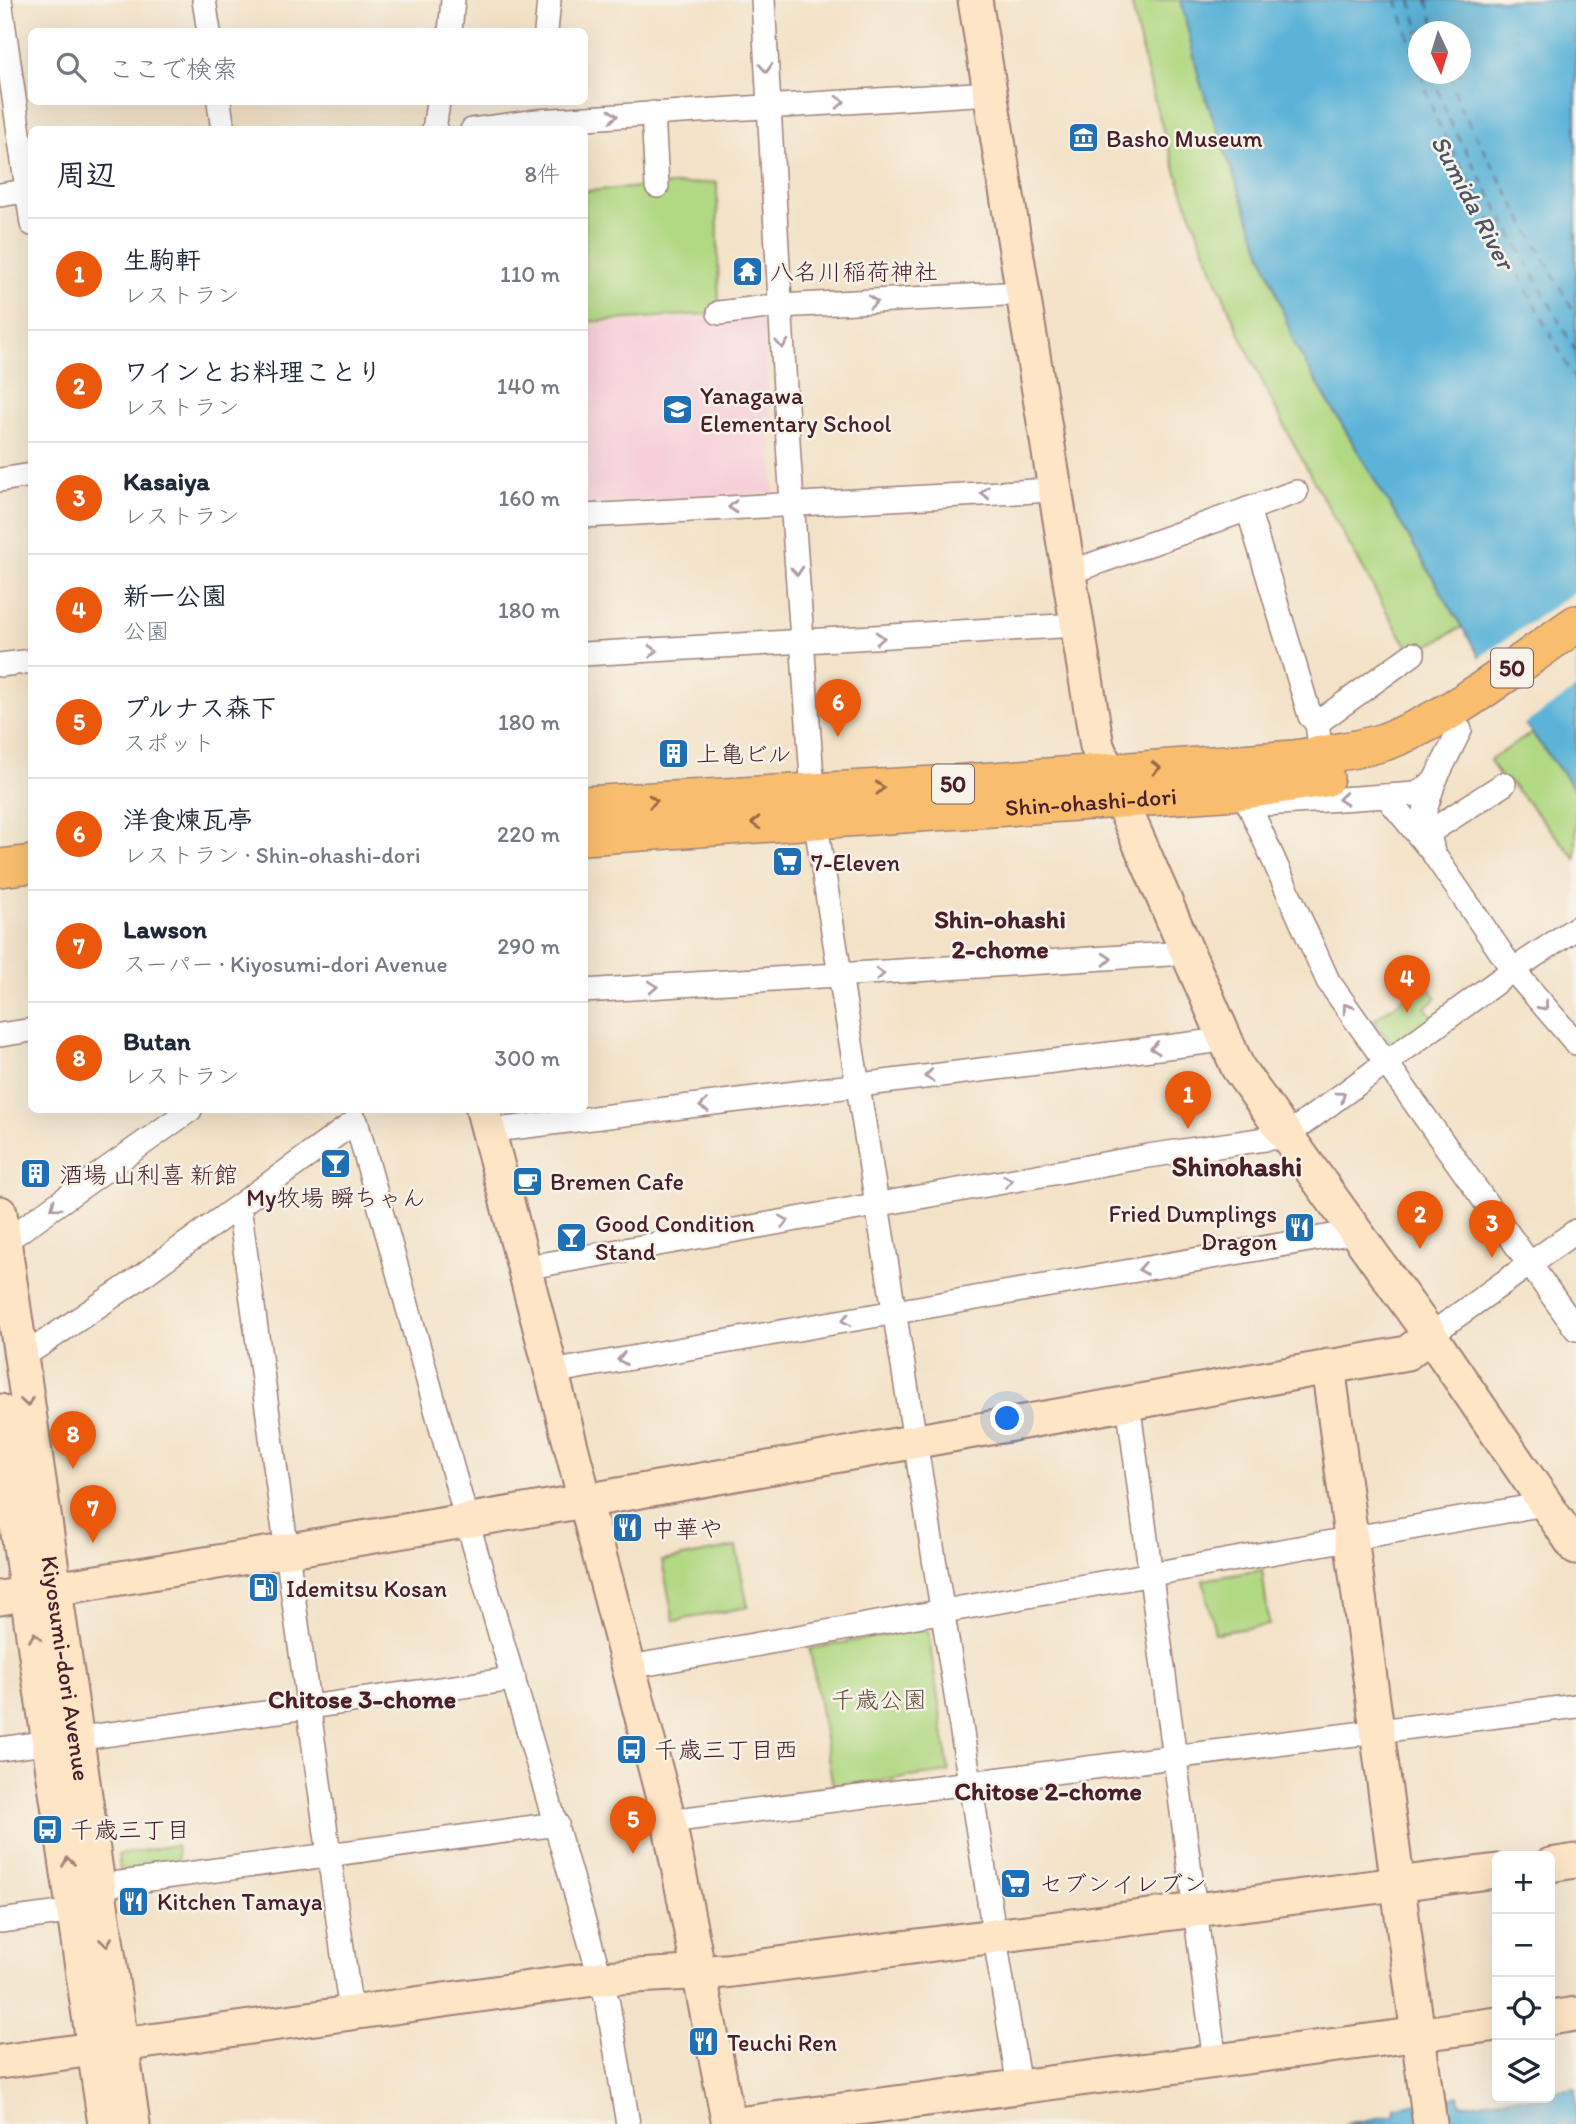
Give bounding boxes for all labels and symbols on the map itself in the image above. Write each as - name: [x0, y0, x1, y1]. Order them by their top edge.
- north arrow: [1408, 21, 1471, 84]
- one-way arrow: [759, 63, 774, 74]
- one-way arrow: [835, 95, 846, 110]
- one-way arrow: [608, 109, 619, 124]
- museum icon: Basho Museum: [1066, 121, 1100, 155]
- place label: Basho Museum: [1106, 124, 1263, 153]
- water label: Sumida River: [1424, 129, 1523, 277]
- temple icon: 八名川稲荷神社: [730, 254, 764, 288]
- place label: 八名川稲荷神社: [770, 257, 938, 286]
- one-way arrow: [868, 294, 879, 309]
- one-way arrow: [775, 339, 790, 350]
- place label: Yanagawa Elementary School: [700, 381, 892, 438]
- school or university icon: Yanagawa Elementary School: [660, 392, 694, 426]
- one-way arrow: [979, 486, 990, 501]
- one-way arrow: [728, 500, 739, 515]
- one-way arrow: [790, 566, 805, 577]
- one-way arrow: [875, 630, 886, 645]
- one-way arrow: [647, 643, 658, 658]
- road number: 50: [1491, 648, 1533, 688]
- pin: 6: [815, 679, 861, 737]
- building icon: 上亀ビル: [656, 736, 690, 770]
- place label: 上亀ビル: [696, 739, 792, 768]
- one-way arrow: [1150, 761, 1161, 776]
- road number: 50: [932, 764, 974, 804]
- one-way arrow: [875, 780, 886, 795]
- street label: Shin-ohashi-dori: [1004, 781, 1178, 822]
- one-way arrow: [1338, 792, 1349, 807]
- one-way arrow: [647, 794, 658, 809]
- one-way arrow: [751, 815, 762, 830]
- supermarket icon: 7-Eleven: [771, 845, 805, 879]
- place label: 7-Eleven: [811, 848, 901, 877]
- district label: Shin-ohashi 2-chome: [934, 903, 1066, 965]
- one-way arrow: [1102, 952, 1113, 967]
- pin: 4: [1384, 955, 1430, 1013]
- one-way arrow: [874, 966, 885, 981]
- one-way arrow: [647, 980, 658, 995]
- one-way arrow: [1536, 998, 1548, 1011]
- one-way arrow: [1343, 1003, 1355, 1016]
- one-way arrow: [1149, 1040, 1161, 1055]
- one-way arrow: [923, 1068, 935, 1083]
- pin: 1: [1165, 1071, 1211, 1129]
- one-way arrow: [1334, 1092, 1346, 1104]
- one-way arrow: [698, 1098, 710, 1113]
- bar icon: My牧場 瞬ちゃん: [319, 1146, 353, 1180]
- district label: Shinohashi: [1172, 1149, 1302, 1183]
- building icon: 酒場 山利喜 新館: [19, 1157, 53, 1191]
- place label: 酒場 山利喜 新館: [59, 1160, 238, 1189]
- cafe icon: Bremen Cafe: [510, 1164, 544, 1198]
- place label: Bremen Cafe: [550, 1167, 684, 1196]
- one-way arrow: [1002, 1174, 1014, 1189]
- place label: My牧場 瞬ちゃん: [246, 1183, 426, 1212]
- pin: 2: [1397, 1191, 1443, 1249]
- one-way arrow: [50, 1198, 63, 1210]
- place label: Fried Dumplings Dragon: [1109, 1199, 1277, 1256]
- pin: 3: [1469, 1200, 1515, 1258]
- place label: Good Condition Stand: [595, 1209, 755, 1266]
- restaurant icon: Fried Dumplings Dragon: [1283, 1210, 1317, 1244]
- one-way arrow: [778, 1214, 790, 1229]
- bar icon: Good Condition Stand: [555, 1220, 589, 1254]
- one-way arrow: [1137, 1261, 1149, 1276]
- one-way arrow: [840, 1312, 852, 1327]
- one-way arrow: [616, 1351, 628, 1366]
- one-way arrow: [19, 1396, 34, 1408]
- your location: [990, 1401, 1024, 1435]
- pin: 8: [50, 1411, 96, 1469]
- pin: 7: [70, 1485, 116, 1543]
- restaurant icon: 中華や: [611, 1511, 645, 1545]
- place label: 中華や: [651, 1514, 723, 1543]
- street label: Kiyosumi-dori Avenue: [36, 1554, 97, 1783]
- fuel station icon: Idemitsu Kosan: [246, 1571, 280, 1605]
- place label: Idemitsu Kosan: [286, 1574, 447, 1603]
- one-way arrow: [27, 1631, 42, 1643]
- district label: Chitose 3-chome: [268, 1683, 456, 1715]
- park label: 千歳公園: [831, 1685, 927, 1714]
- bus stop icon: 千歳三丁目西: [614, 1732, 648, 1766]
- place label: 千歳三丁目西: [654, 1735, 798, 1764]
- district label: Chitose 2-chome: [954, 1775, 1142, 1807]
- pin: 5: [610, 1796, 656, 1854]
- bus stop icon: 千歳三丁目: [30, 1812, 64, 1846]
- place label: 千歳三丁目: [70, 1815, 190, 1844]
- one-way arrow: [61, 1856, 76, 1868]
- supermarket icon: セブンイレブン: [999, 1866, 1033, 1900]
- place label: セブンイレブン: [1039, 1869, 1207, 1898]
- restaurant icon: Kitchen Tamaya: [117, 1884, 151, 1918]
- place label: Kitchen Tamaya: [157, 1887, 323, 1916]
- one-way arrow: [98, 1936, 113, 1948]
- restaurant icon: Teuchi Ren: [687, 2025, 721, 2059]
- place label: Teuchi Ren: [727, 2028, 837, 2057]

